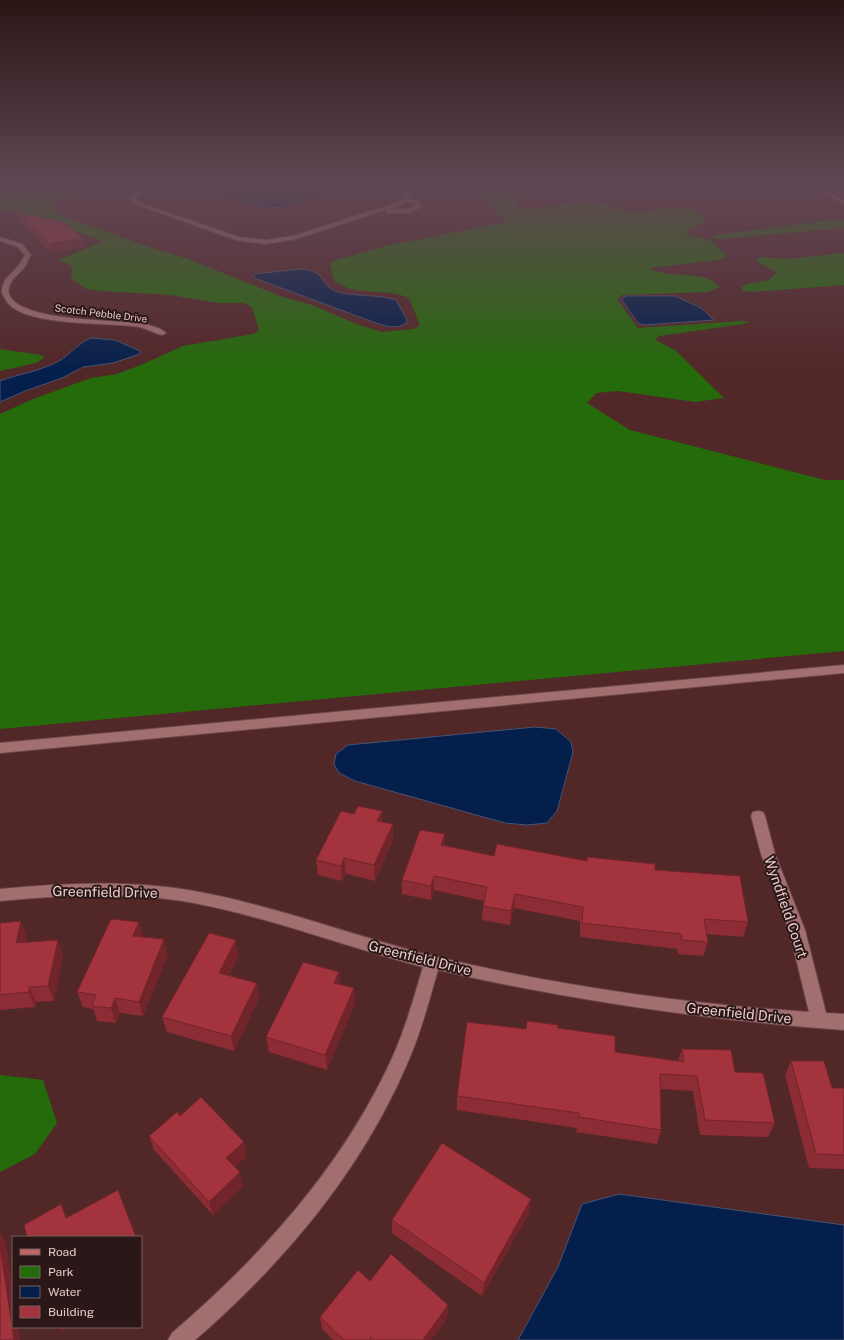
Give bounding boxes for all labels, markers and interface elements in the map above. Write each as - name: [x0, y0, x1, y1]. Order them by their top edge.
- street label: Scotch Pebble Drive: [54, 301, 148, 325]
- street label: Wyndfield Court: [761, 854, 811, 960]
- street label: Greenfield Drive: [52, 883, 158, 901]
- street label: Greenfield Drive: [367, 937, 473, 979]
- street label: Greenfield Drive: [686, 1000, 792, 1026]
- legend: [12, 1236, 142, 1328]
- text: Road: [48, 1245, 76, 1259]
- text: Park: [48, 1265, 74, 1279]
- text: Water: [48, 1285, 82, 1299]
- text: Building: [48, 1305, 94, 1319]

